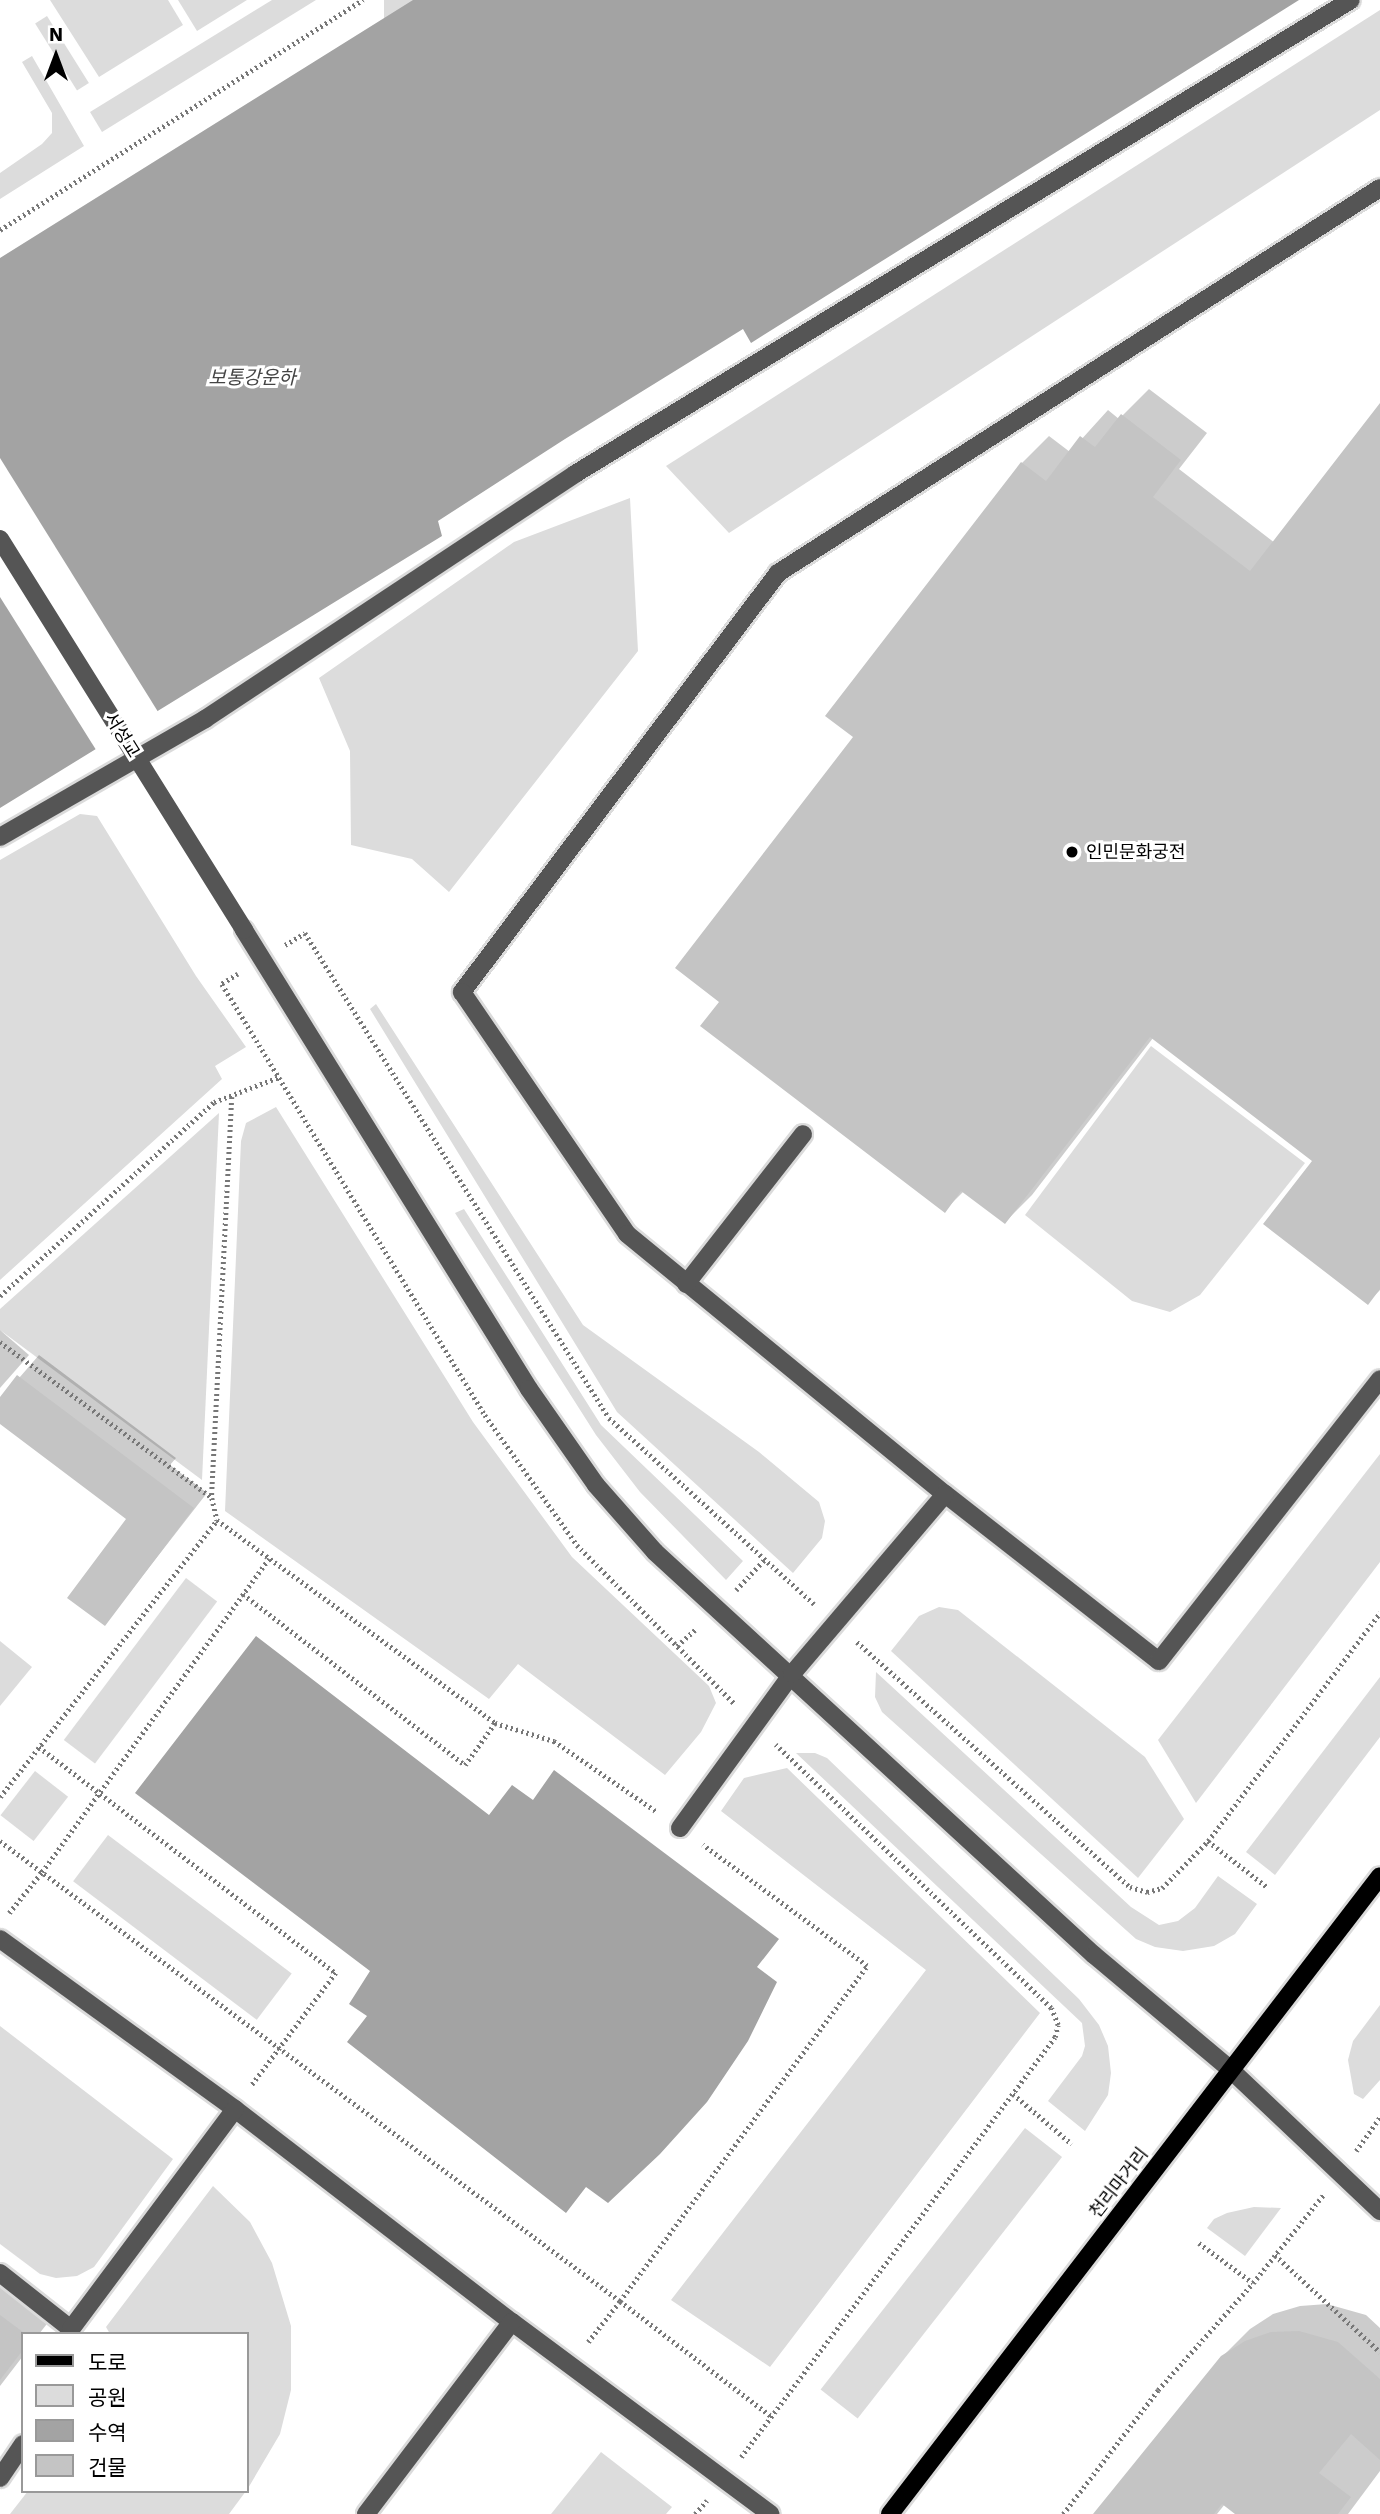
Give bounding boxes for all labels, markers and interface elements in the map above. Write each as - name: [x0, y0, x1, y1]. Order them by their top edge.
- north arrow: [21, 21, 91, 91]
- text: N: [49, 23, 63, 46]
- water label: 보통강운하: [208, 367, 296, 389]
- street label: 서성교: [100, 708, 144, 762]
- place label: 인민문화궁전: [1086, 841, 1185, 863]
- marker: 인민문화궁전: [1064, 844, 1080, 860]
- street label: 천리마거리: [1085, 2144, 1153, 2222]
- legend: [21, 2332, 248, 2493]
- text: 도로: [88, 2350, 127, 2375]
- text: 공원: [88, 2385, 127, 2410]
- text: 수역: [88, 2420, 127, 2445]
- text: 건물: [88, 2455, 127, 2480]

